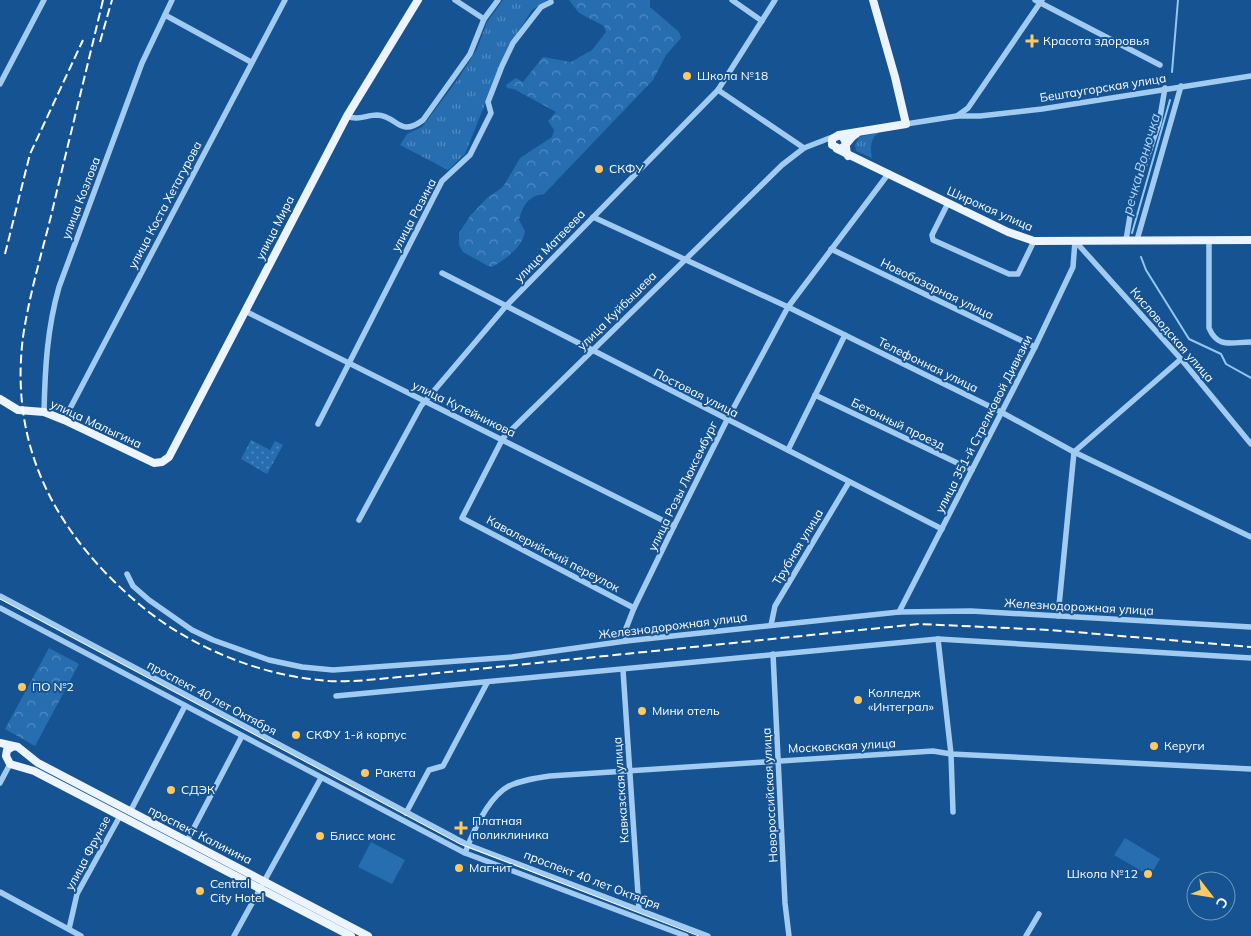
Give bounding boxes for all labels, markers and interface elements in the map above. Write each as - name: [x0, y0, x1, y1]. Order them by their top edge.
- place label: Красота здоровья: [1043, 33, 1149, 48]
- marker: Красота здоровья: [1025, 34, 1039, 48]
- place label: Школа №18: [697, 68, 768, 83]
- marker: Школа №18: [681, 70, 693, 82]
- street label: Бештаугорская улица: [1039, 70, 1167, 105]
- water label: речка Вонючка: [1118, 111, 1164, 217]
- street label: улица Коста Хетагурова: [125, 138, 205, 271]
- street label: улица Козлова: [58, 155, 103, 241]
- place label: СКФУ: [609, 161, 644, 176]
- marker: СКФУ: [593, 163, 605, 175]
- street label: улица Разина: [388, 176, 439, 254]
- street label: Широкая улица: [945, 183, 1036, 234]
- street label: улица Мира: [252, 193, 297, 262]
- street label: улица Матвеева: [511, 206, 588, 285]
- street label: Новобазарная улица: [878, 255, 996, 322]
- street label: улица Куйбышева: [574, 268, 659, 353]
- street label: Кисловодская улица: [1127, 284, 1218, 385]
- street label: улица 351-й Стрелковой Дивизии: [932, 332, 1035, 515]
- street label: Телефонная улица: [876, 334, 981, 395]
- street label: Постовая улица: [651, 365, 741, 420]
- street label: улица Кутейникова: [410, 377, 518, 440]
- street label: Бетонный проезд: [849, 394, 947, 453]
- street label: улица Малыгина: [48, 396, 144, 451]
- street label: улица Розы Люксембург: [645, 418, 721, 553]
- street label: Трубная улица: [769, 506, 826, 588]
- street label: Кавалерийский переулок: [484, 512, 623, 595]
- street label: Железнодорожная улица: [1004, 595, 1154, 618]
- street label: Железнодорожная улица: [598, 609, 748, 642]
- street label: проспект 40 лет Октября: [145, 657, 280, 738]
- place label: ПО №2: [32, 679, 74, 694]
- marker: ПО №2: [16, 681, 28, 693]
- place label: Колледж «Интеграл»: [868, 685, 935, 714]
- marker: Колледж «Интеграл»: [852, 694, 864, 706]
- place label: Мини отель: [652, 703, 720, 718]
- marker: Мини отель: [636, 705, 648, 717]
- place label: СКФУ 1-й корпус: [306, 727, 407, 742]
- street label: Новороссийская улица: [758, 727, 781, 863]
- marker: СКФУ 1-й корпус: [290, 729, 302, 741]
- street label: Московская улица: [788, 735, 896, 756]
- street label: Кавказская улица: [609, 736, 632, 844]
- place label: Керуги: [1164, 738, 1205, 753]
- marker: Керуги: [1148, 740, 1160, 752]
- place label: Ракета: [375, 765, 416, 780]
- marker: Ракета: [359, 767, 371, 779]
- place label: СДЭК: [181, 782, 215, 797]
- marker: СДЭК: [165, 784, 177, 796]
- street label: проспект Калинина: [146, 802, 255, 867]
- street label: улица Фрунзе: [62, 813, 114, 893]
- place label: Платная поликлиника: [472, 813, 549, 842]
- marker: Платная поликлиника: [454, 821, 468, 835]
- place label: Блисс монс: [330, 828, 396, 843]
- marker: Блисс монс: [314, 830, 326, 842]
- street label: проспект 40 лет Октября: [522, 847, 662, 912]
- place label: Магнит: [469, 860, 512, 875]
- marker: Магнит: [453, 862, 465, 874]
- place label: Школа №12: [1067, 866, 1138, 881]
- marker: Школа №12: [1142, 868, 1154, 880]
- north arrow: [1186, 871, 1236, 921]
- place label: Central City Hotel: [210, 876, 264, 905]
- marker: Central City Hotel: [194, 885, 206, 897]
- text: С: [1212, 894, 1232, 911]

